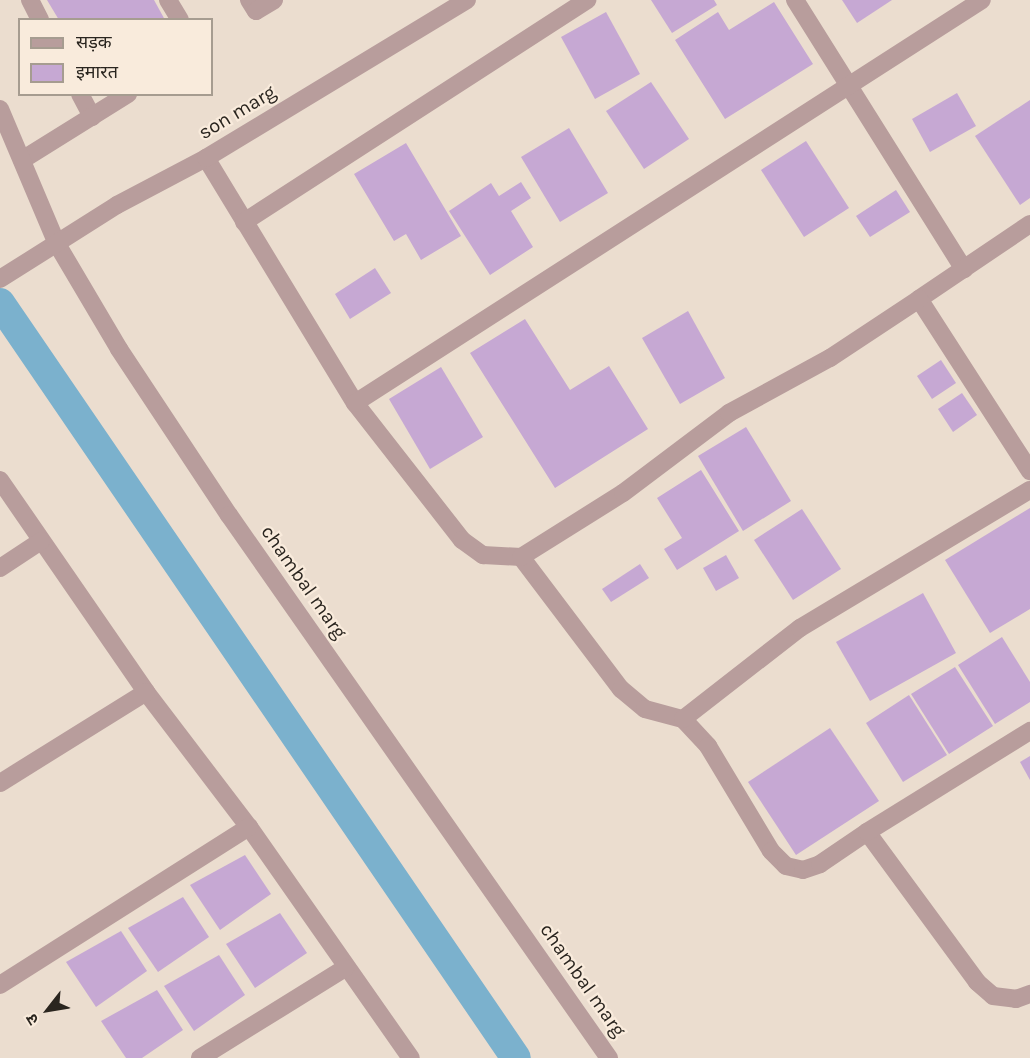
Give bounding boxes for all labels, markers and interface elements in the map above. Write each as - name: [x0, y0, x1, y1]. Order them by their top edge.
- legend: [18, 18, 213, 96]
- text: सड़क: [76, 31, 112, 53]
- text: इमारत: [76, 61, 118, 83]
- street label: son marg: [194, 80, 280, 144]
- street label: chambal marg: [256, 521, 352, 643]
- street label: chambal marg: [535, 919, 631, 1041]
- north arrow: [18, 980, 78, 1040]
- text: उ: [22, 1011, 43, 1028]

